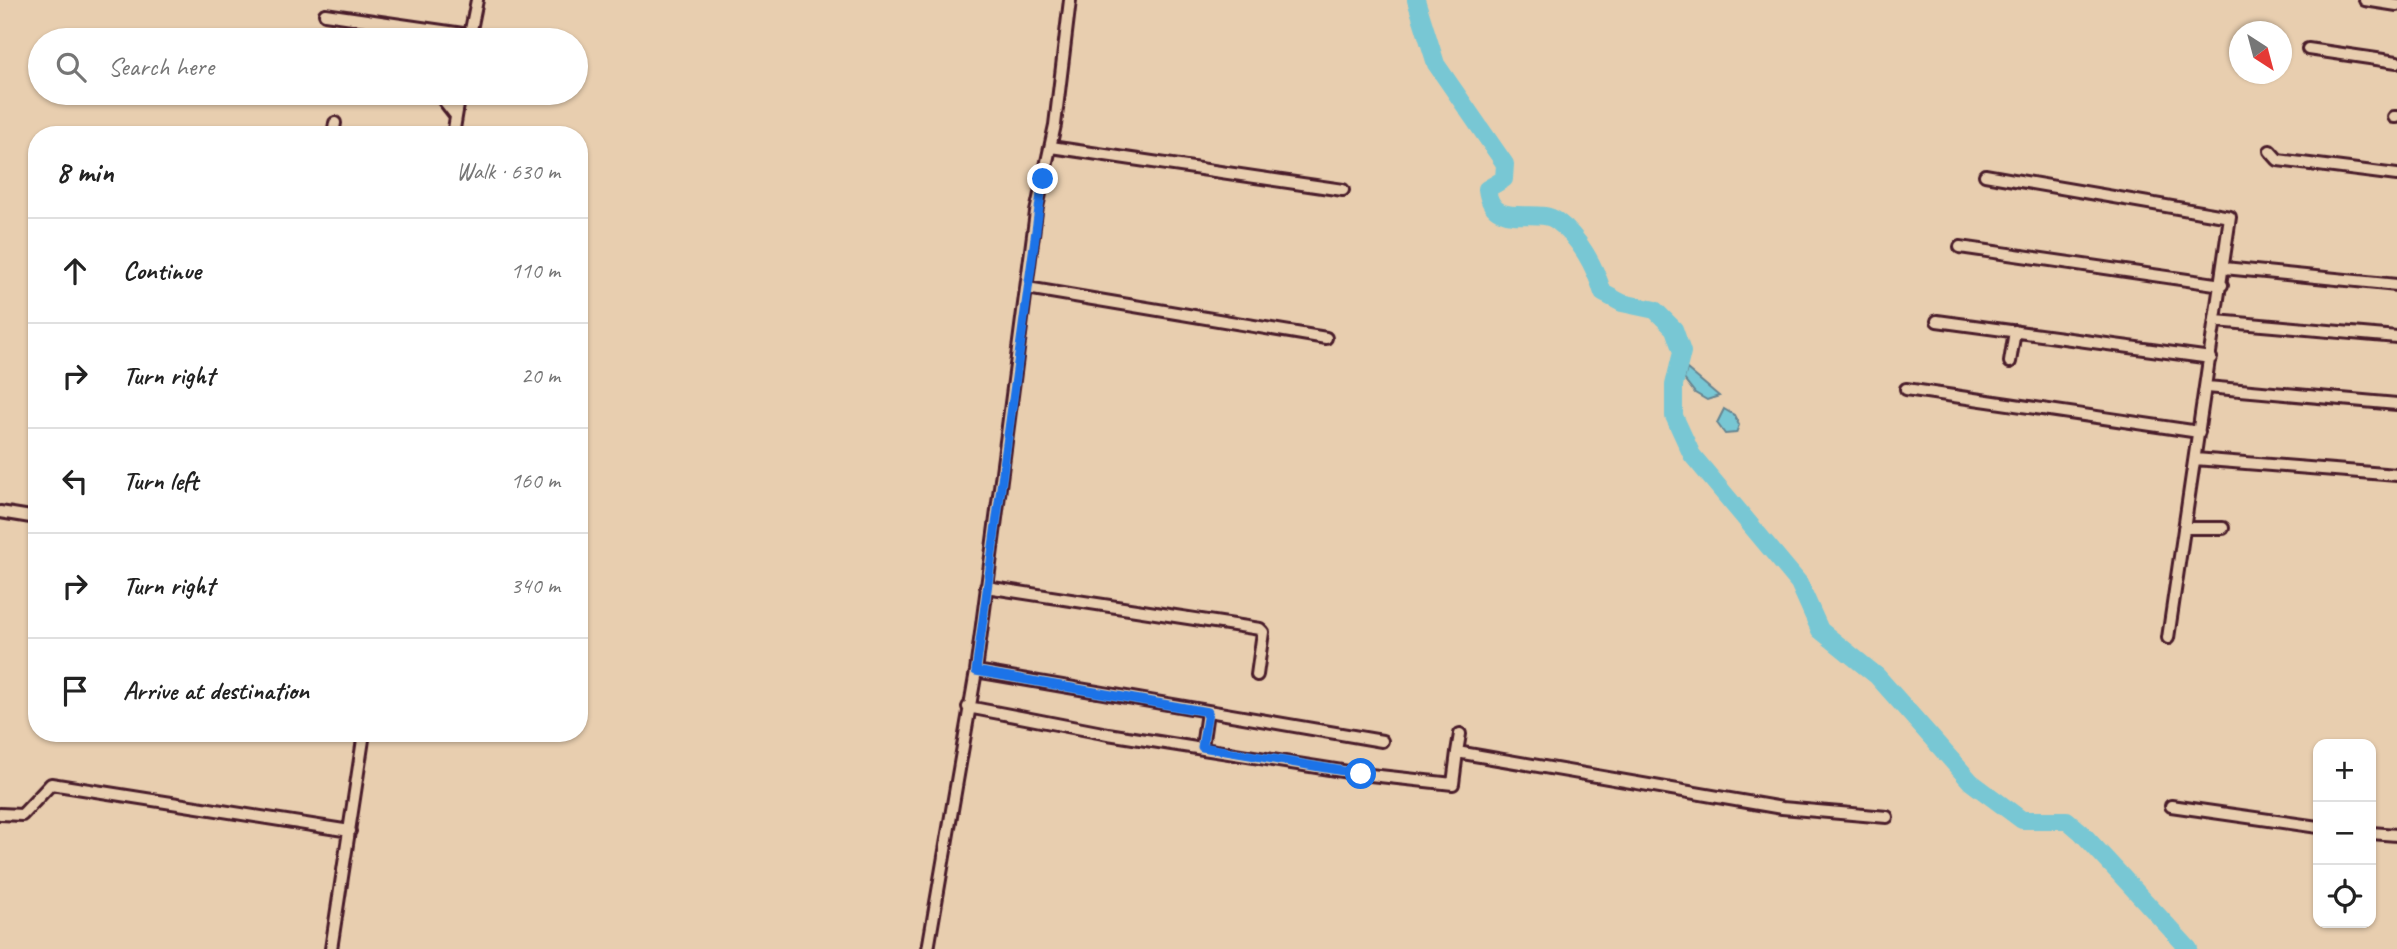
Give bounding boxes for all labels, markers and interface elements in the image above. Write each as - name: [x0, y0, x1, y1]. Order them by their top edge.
- north arrow: [2229, 21, 2292, 84]
- search box: [28, 28, 588, 105]
- icon: search: [52, 48, 90, 86]
- text: Search here: [108, 50, 214, 83]
- text: 8 min: [56, 153, 113, 191]
- text: Walk · 630 m: [456, 157, 560, 186]
- route end: [1027, 163, 1058, 194]
- icon: ahead: [56, 252, 94, 290]
- text: Continue: [123, 254, 201, 287]
- text: 110 m: [511, 256, 560, 285]
- icon: right: [56, 357, 94, 395]
- text: Turn right: [123, 359, 214, 392]
- text: 20 m: [521, 361, 560, 390]
- icon: left: [56, 462, 94, 500]
- text: Turn left: [123, 464, 198, 497]
- text: 160 m: [511, 466, 560, 495]
- icon: right: [56, 567, 94, 605]
- text: Turn right: [123, 569, 214, 602]
- text: 340 m: [511, 571, 560, 600]
- icon: arrive: [56, 672, 94, 710]
- text: Arrive at destination: [123, 674, 309, 707]
- map controls: [2313, 739, 2376, 928]
- button: +: [2313, 739, 2376, 802]
- route start: [1345, 758, 1376, 789]
- button: −: [2313, 802, 2376, 865]
- button: locate: [2313, 865, 2376, 928]

